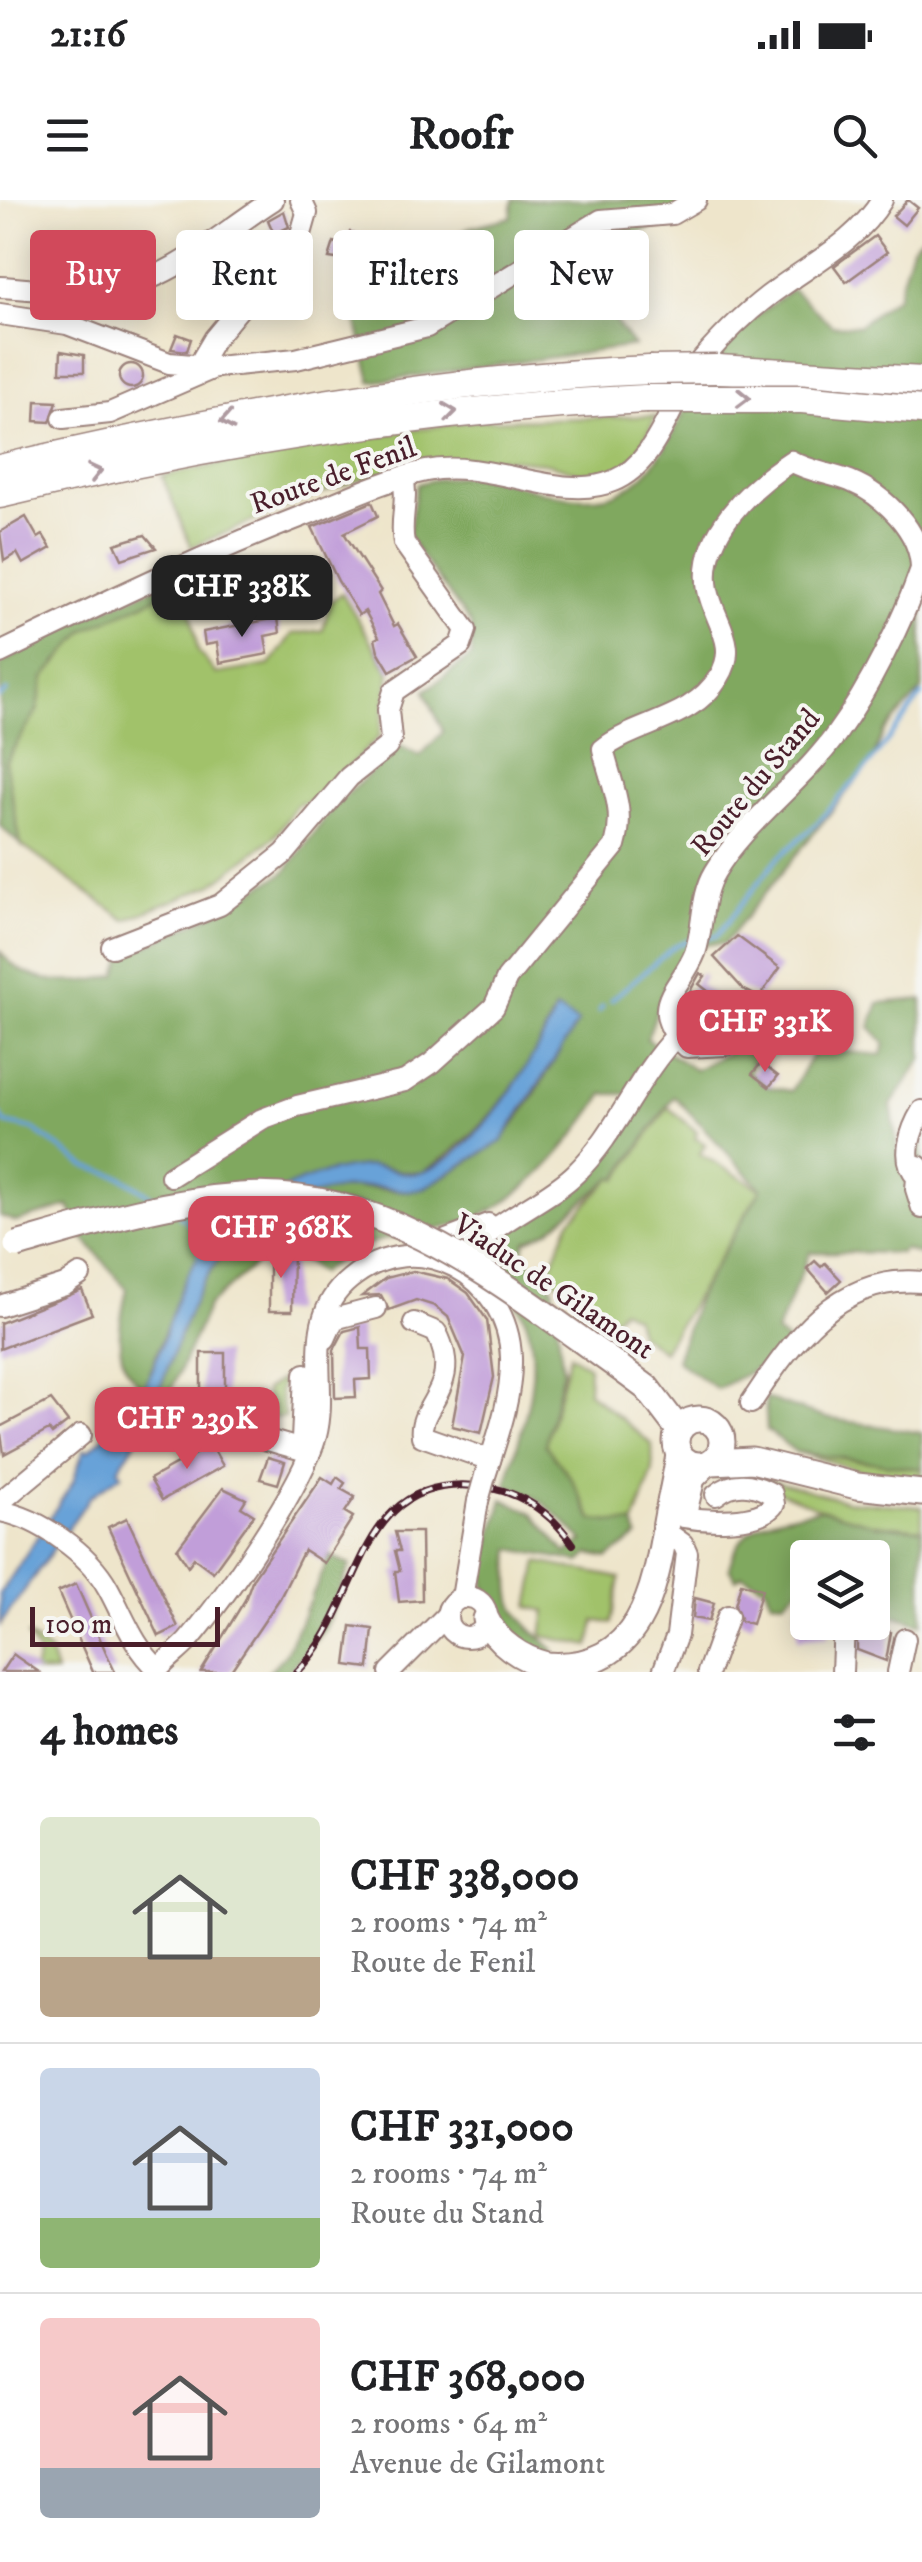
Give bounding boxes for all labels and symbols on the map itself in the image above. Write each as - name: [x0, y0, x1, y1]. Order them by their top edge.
- one-way arrow: [736, 387, 752, 409]
- one-way arrow: [441, 402, 458, 423]
- one-way arrow: [219, 410, 235, 431]
- street label: Route de Fenil: [246, 429, 421, 523]
- one-way arrow: [86, 463, 103, 484]
- pin: CHF 338K: [139, 555, 345, 640]
- street label: Route du Stand: [684, 701, 829, 865]
- pin: CHF 331K: [662, 990, 868, 1075]
- pin: CHF 368K: [178, 1196, 384, 1281]
- street label: Viaduc de Gilamont: [445, 1206, 661, 1368]
- pin: CHF 239K: [84, 1387, 290, 1472]
- scale bar: [30, 1602, 220, 1646]

